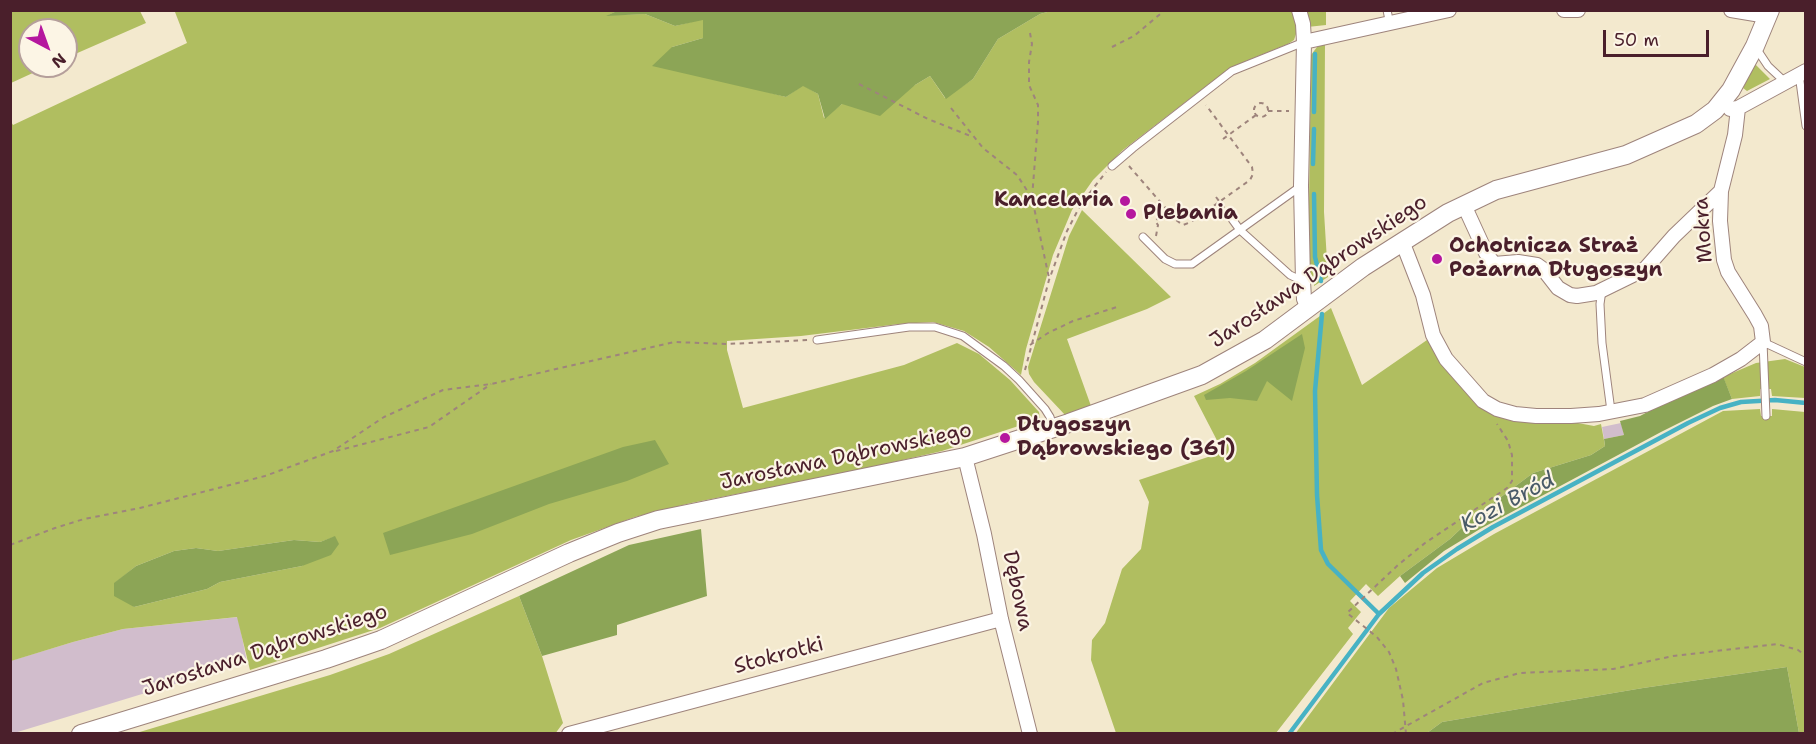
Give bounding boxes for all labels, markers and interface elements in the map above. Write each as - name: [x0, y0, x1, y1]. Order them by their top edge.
- north arrow: [18, 18, 78, 78]
- scale bar: [1606, 18, 1712, 56]
- text: 50 m: [1614, 28, 1659, 52]
- text: N: [47, 48, 71, 73]
- place label: Kancelaria: [994, 188, 1113, 214]
- street label: Jarosława Dąbrowskiego: [1206, 190, 1432, 354]
- marker: Kancelaria: [1118, 194, 1132, 208]
- street label: Mokra: [1689, 196, 1719, 264]
- place label: Plebania: [1143, 201, 1238, 227]
- marker: Plebania: [1124, 207, 1138, 221]
- place label: Ochotnicza Straż Pożarna Długoszyn: [1449, 234, 1662, 284]
- marker: Ochotnicza Straż Pożarna Długoszyn: [1430, 252, 1444, 266]
- place label: Długoszyn Dąbrowskiego (361): [1017, 413, 1235, 463]
- street label: Jarosława Dąbrowskiego: [718, 418, 974, 496]
- marker: Długoszyn Dąbrowskiego (361): [998, 431, 1012, 445]
- water label: Kozi Bród: [1456, 467, 1560, 539]
- street label: Dębowa: [996, 549, 1038, 633]
- street label: Jarosława Dąbrowskiego: [139, 599, 391, 703]
- street label: Stokrotki: [731, 632, 827, 680]

